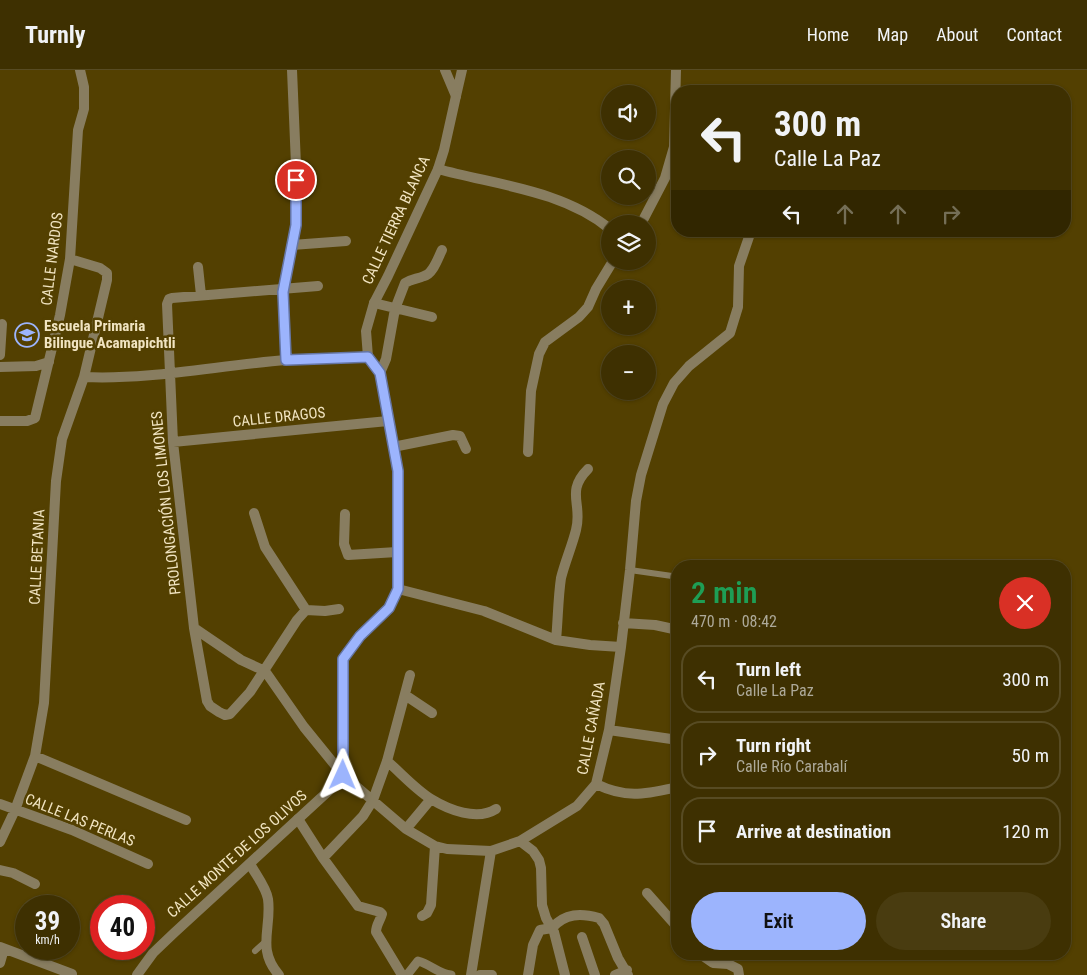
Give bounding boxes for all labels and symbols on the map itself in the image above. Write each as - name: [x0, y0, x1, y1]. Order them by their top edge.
- street label: CALLE TIERRA BLANCA: [358, 153, 434, 287]
- pin: [275, 159, 317, 201]
- street label: CALLE NARDOS: [37, 211, 67, 307]
- place label: Escuela Primaria Bilingue Acamapichtli: [44, 317, 175, 352]
- school or university icon: Escuela Primaria Bilingue Acamapichtli: [14, 322, 40, 348]
- street label: CALLE DRAGOS: [232, 403, 326, 431]
- street label: PROLONGACIÓN LOS LIMONES: [147, 410, 185, 596]
- street label: CALLE BETANIA: [26, 508, 49, 605]
- street label: CALLE CAÑADA: [573, 680, 609, 776]
- position arrow: [316, 748, 368, 800]
- street label: CALLE MONTE DE LOS OLIVOS: [163, 786, 311, 922]
- street label: CALLE LAS PERLAS: [22, 790, 138, 850]
- speed limit sign: 40: [90, 895, 155, 960]

